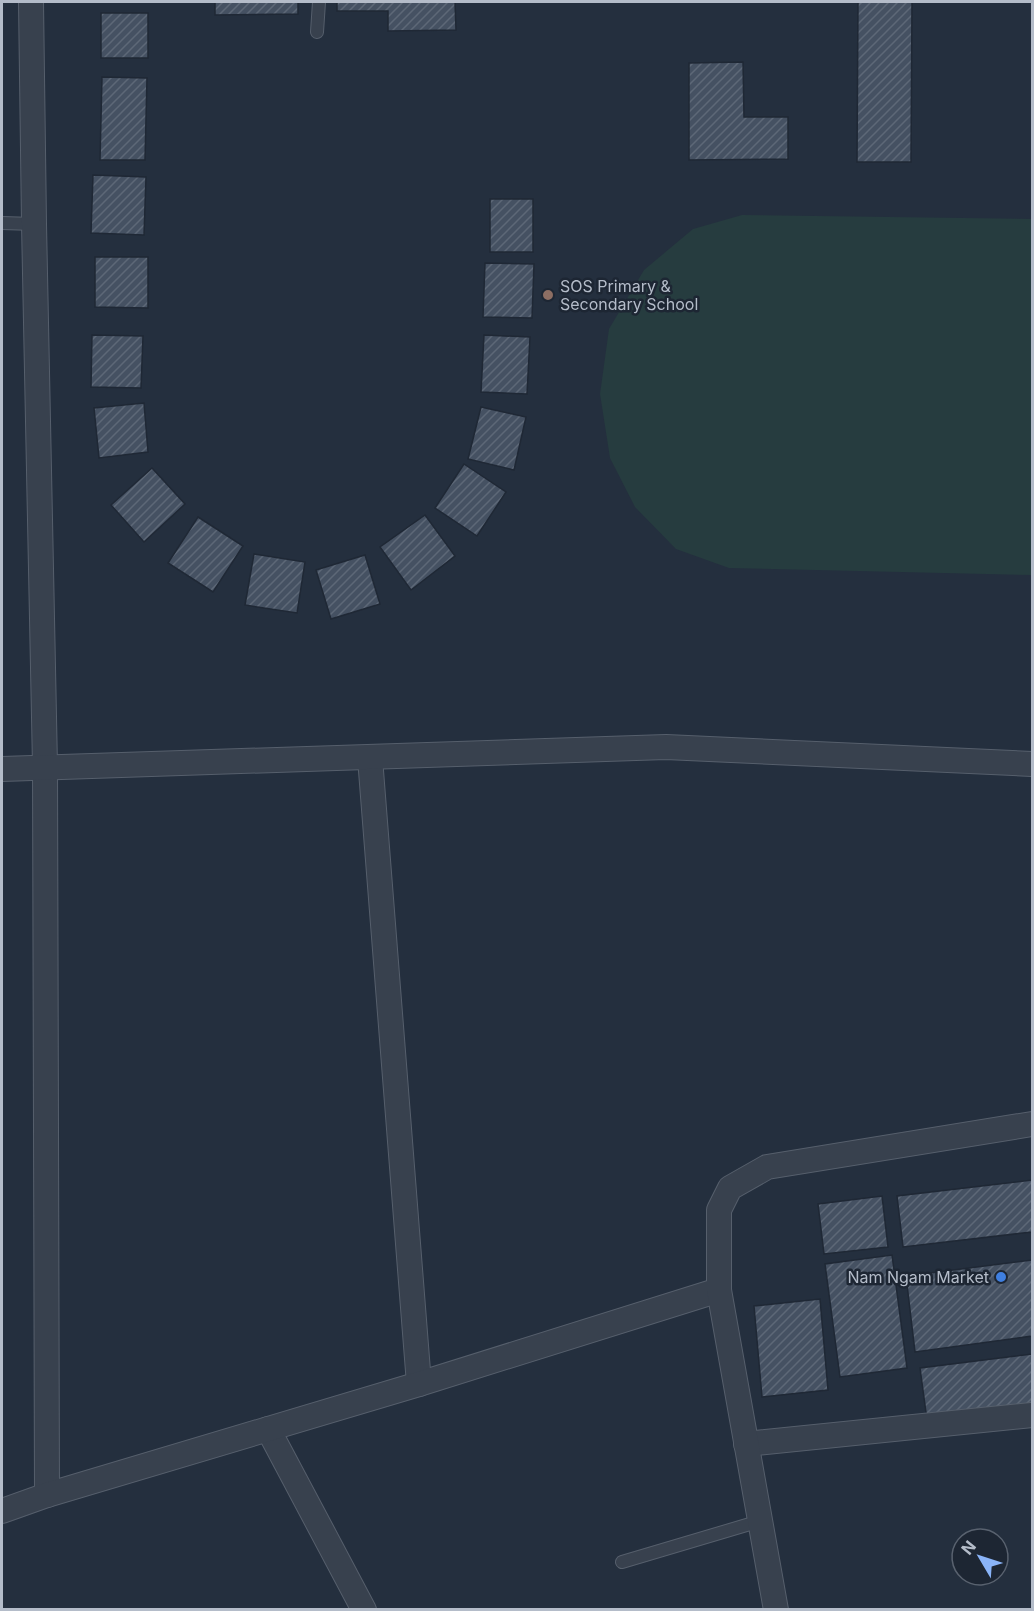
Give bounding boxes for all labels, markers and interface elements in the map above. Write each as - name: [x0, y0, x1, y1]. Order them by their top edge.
- place label: SOS Primary & Secondary School: [560, 276, 698, 314]
- marker: SOS Primary & Secondary School: [541, 288, 555, 302]
- place label: Nam Ngam Market: [847, 1267, 989, 1287]
- marker: Nam Ngam Market: [994, 1270, 1008, 1284]
- north arrow: [950, 1527, 1010, 1587]
- text: N: [957, 1537, 980, 1559]

